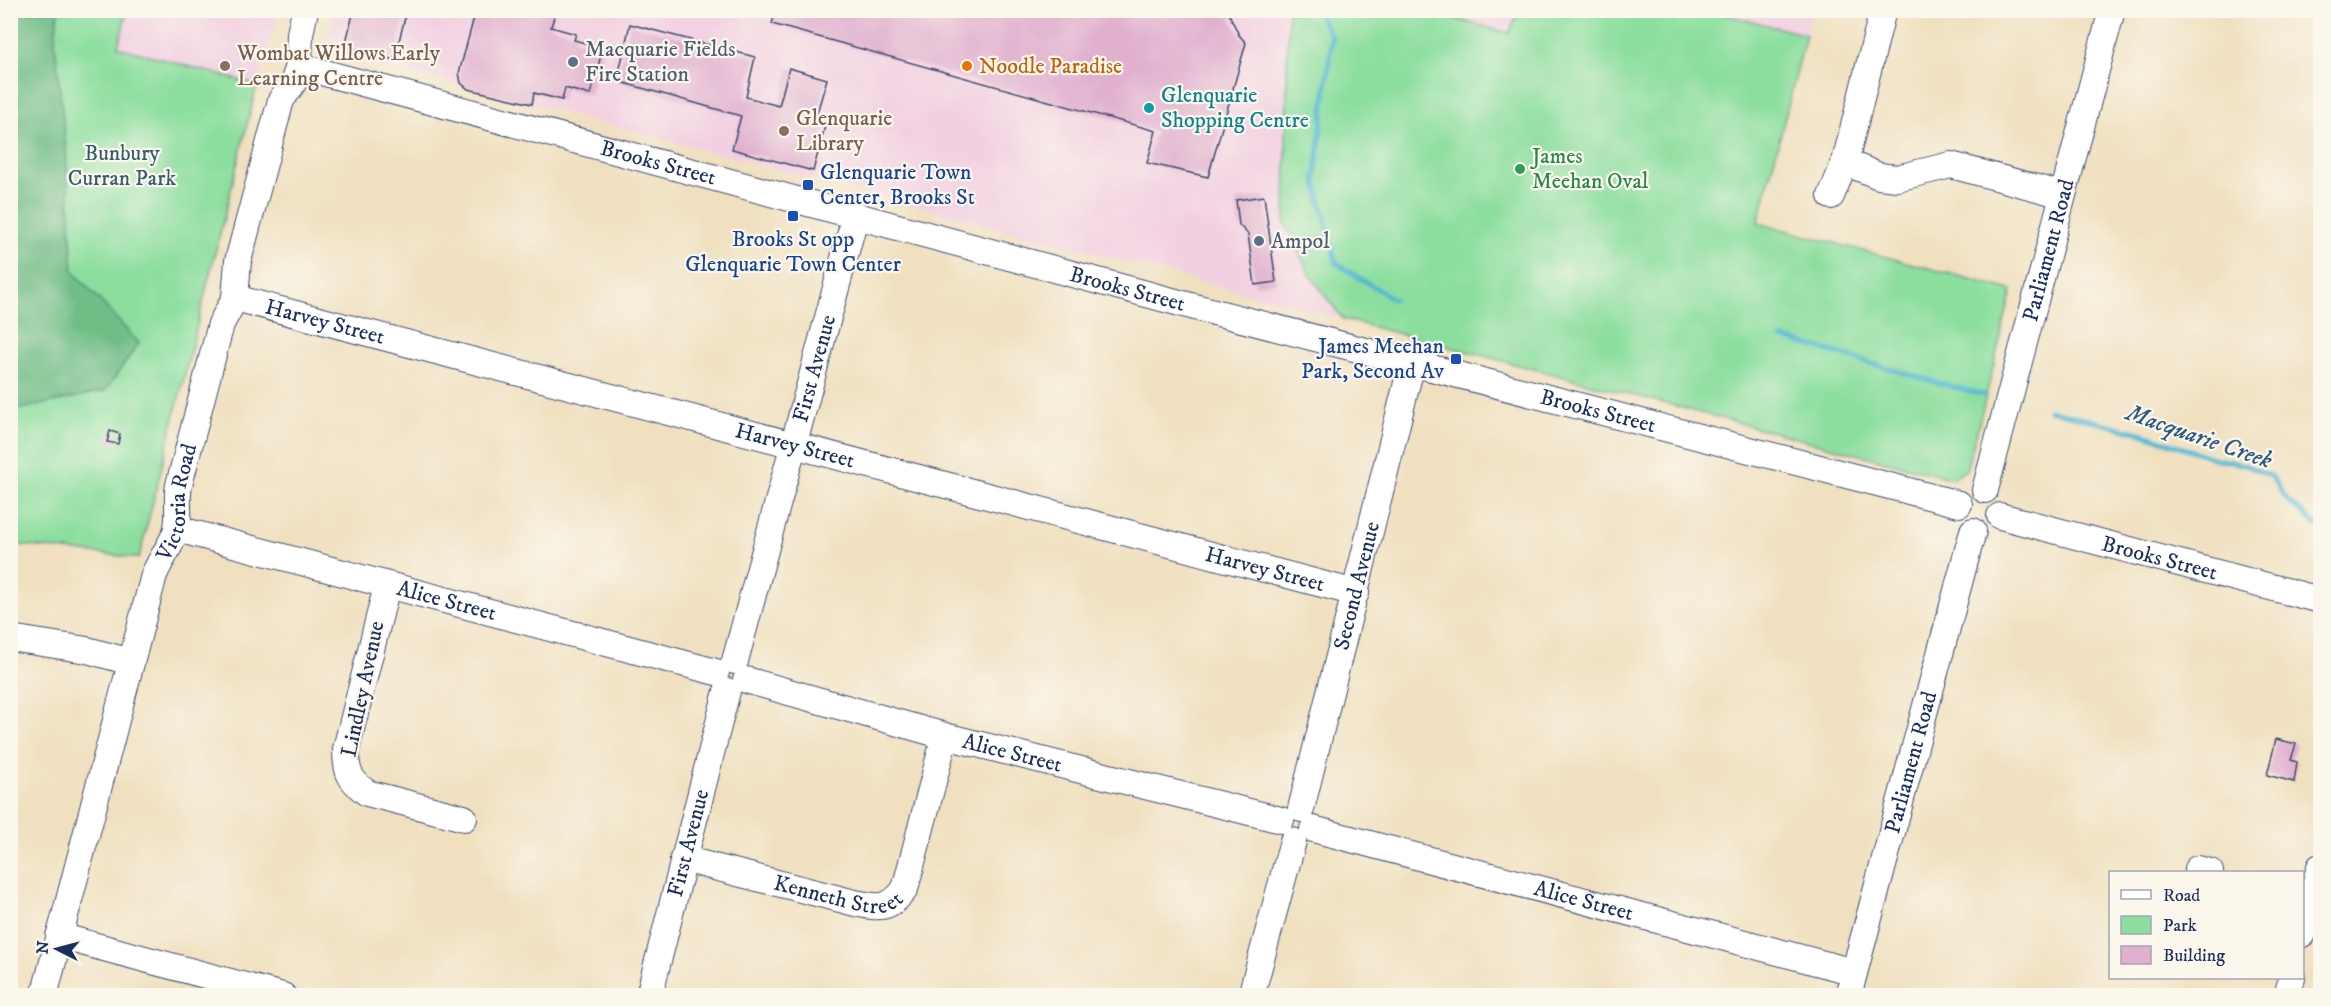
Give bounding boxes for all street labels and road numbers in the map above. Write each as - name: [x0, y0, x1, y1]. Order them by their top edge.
- street label: Brooks Street: [598, 134, 719, 191]
- street label: Parliament Road: [2017, 176, 2080, 324]
- street label: Brooks Street: [1067, 261, 1188, 317]
- street label: Harvey Street: [262, 293, 388, 350]
- street label: First Avenue: [787, 312, 842, 425]
- street label: Brooks Street: [1537, 383, 1659, 439]
- street label: Harvey Street: [732, 417, 858, 474]
- street label: Victoria Road: [150, 441, 203, 567]
- street label: Second Avenue: [1328, 519, 1386, 653]
- street label: Brooks Street: [2099, 530, 2220, 586]
- street label: Harvey Street: [1202, 540, 1328, 598]
- street label: Alice Street: [394, 574, 499, 627]
- street label: Lindley Avenue: [335, 619, 391, 759]
- street label: Parliament Road: [1879, 688, 1943, 836]
- street label: Alice Street: [960, 727, 1065, 778]
- street label: First Avenue: [661, 786, 715, 900]
- street label: Kenneth Street: [771, 869, 909, 920]
- street label: Alice Street: [1531, 875, 1636, 927]

